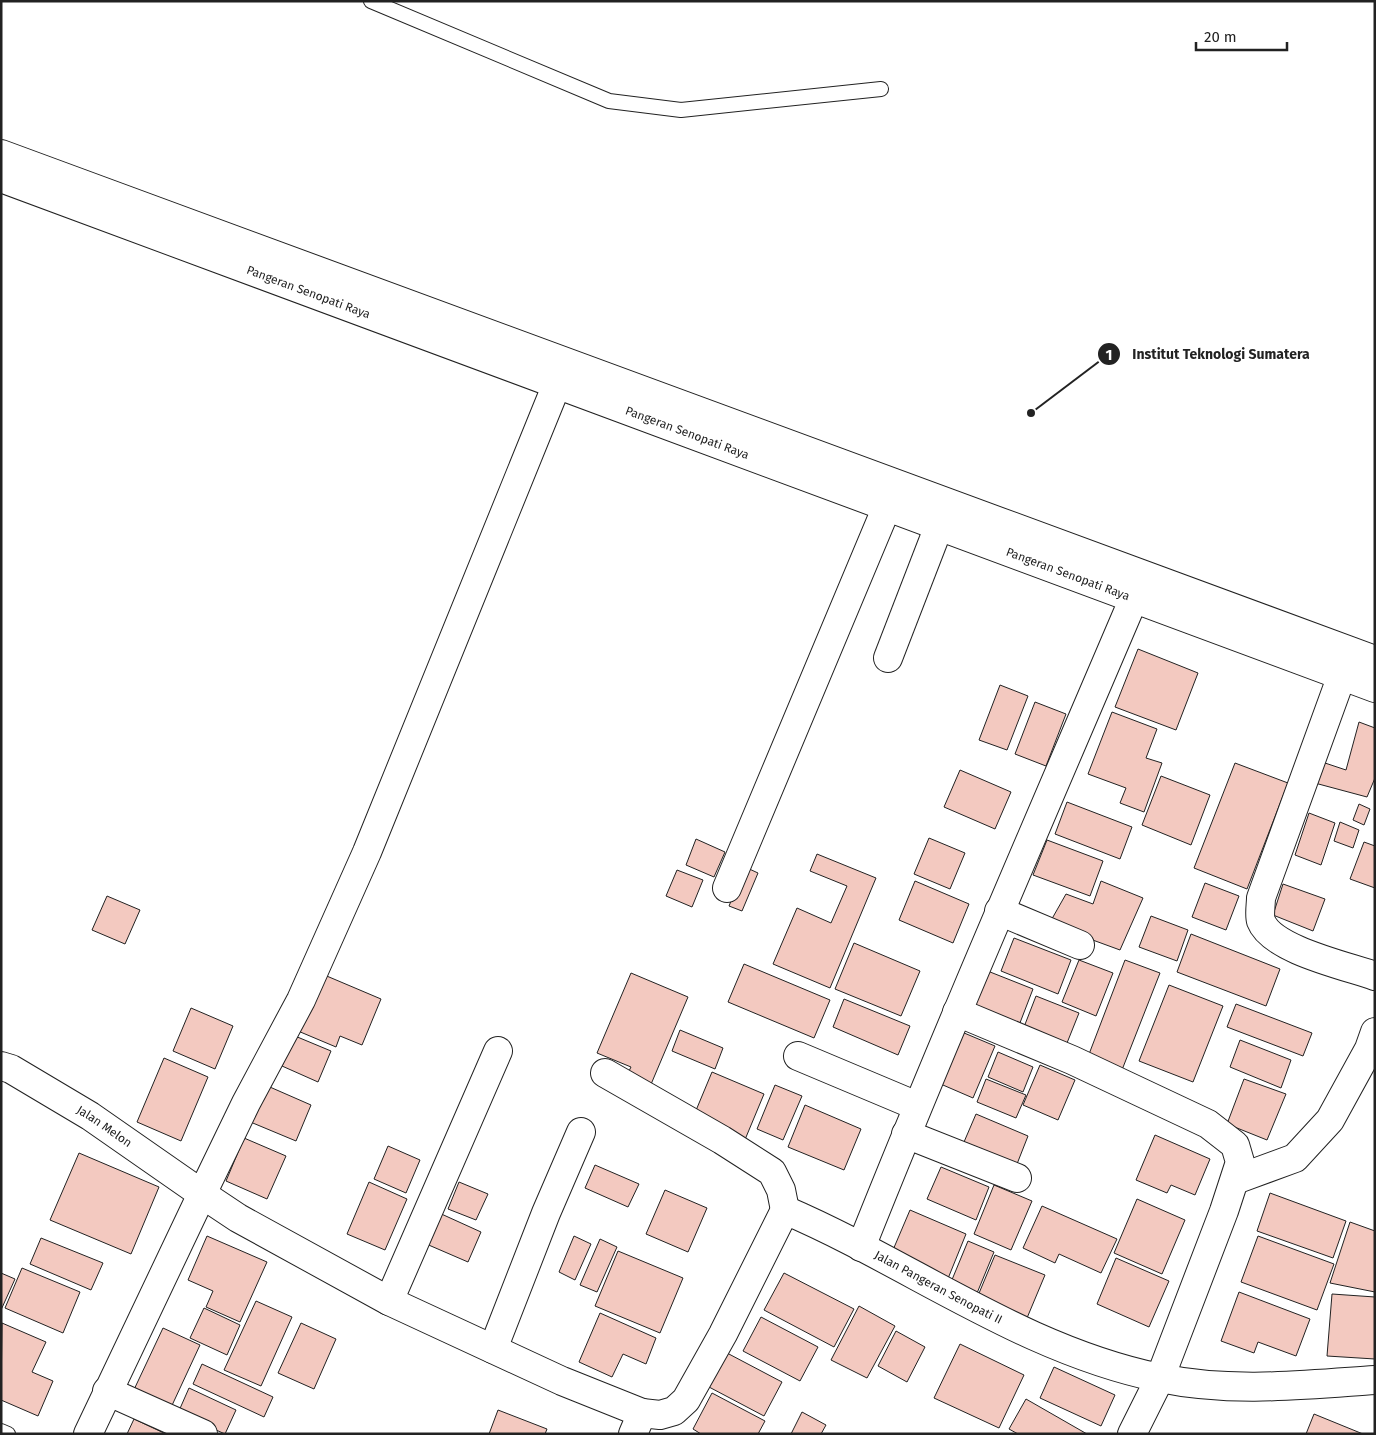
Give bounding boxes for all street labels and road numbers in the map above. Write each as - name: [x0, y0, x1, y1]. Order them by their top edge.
- street label: Pangeran Senopati Raya: [245, 263, 372, 321]
- street label: Pangeran Senopati Raya: [623, 403, 751, 462]
- street label: Pangeran Senopati Raya: [1004, 545, 1132, 603]
- street label: Jalan Melon: [74, 1103, 135, 1150]
- street label: Jalan Pangeran Senopati II: [872, 1248, 1005, 1327]

